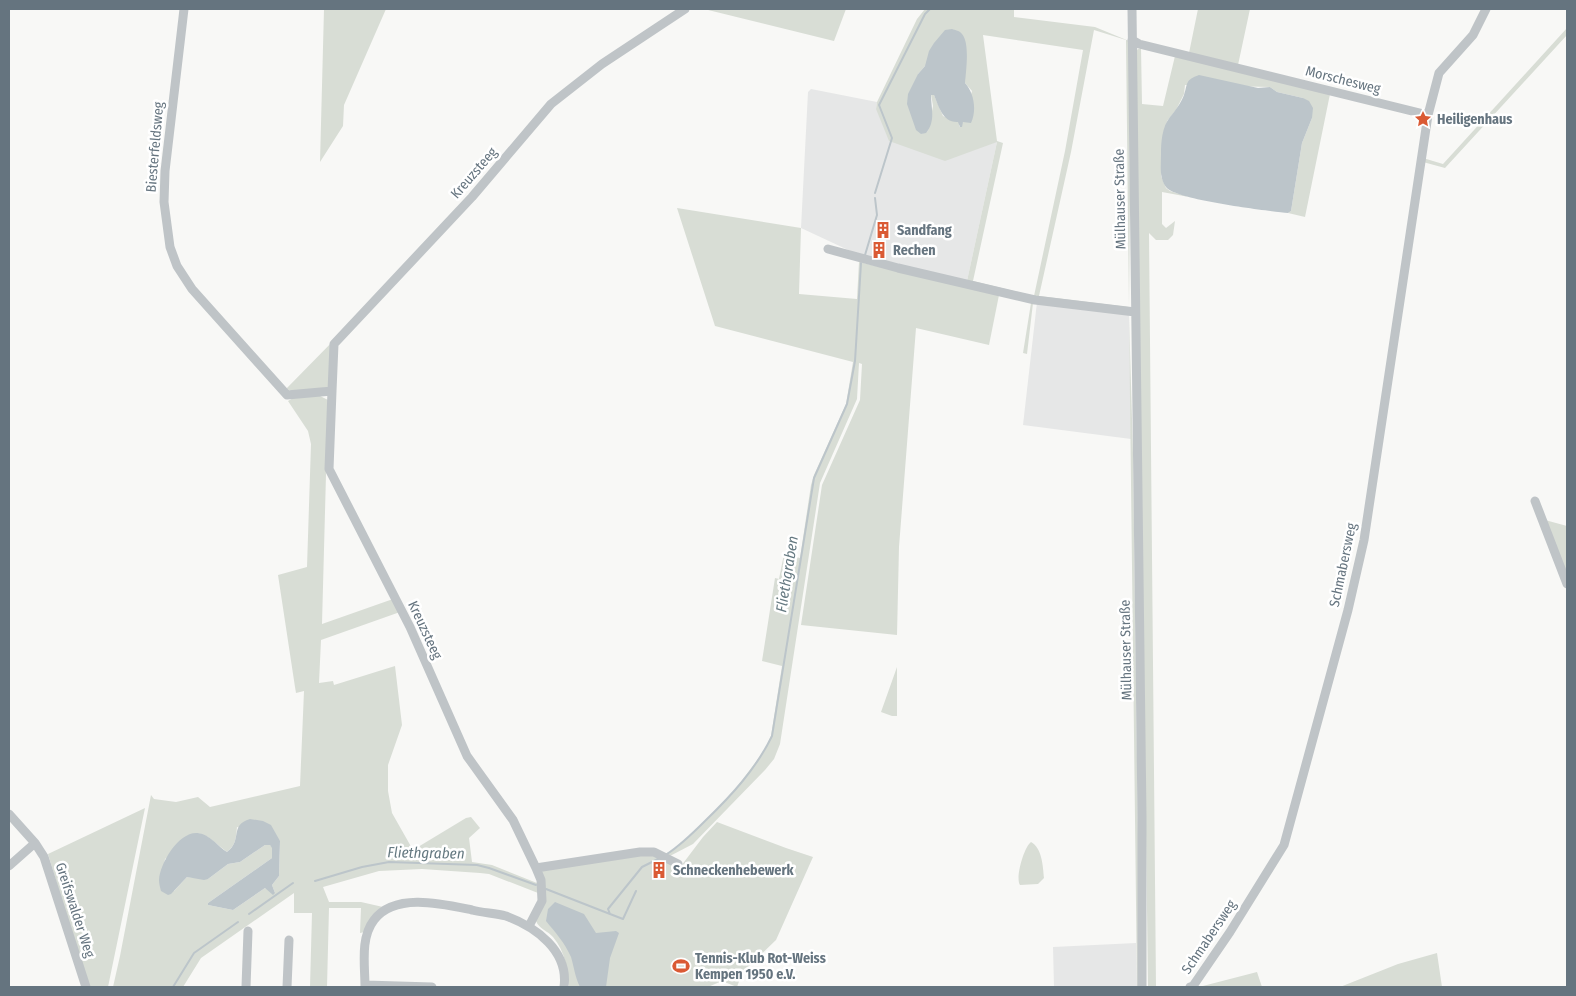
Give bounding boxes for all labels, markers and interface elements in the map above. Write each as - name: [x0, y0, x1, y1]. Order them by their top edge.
- street label: Morschesweg: [1304, 62, 1383, 98]
- street label: Biesterfeldsweg: [143, 101, 167, 193]
- place icon: Heiligenhaus: [1413, 109, 1433, 129]
- place label: Heiligenhaus: [1437, 111, 1512, 128]
- street label: Kreuzsteeg: [447, 144, 501, 202]
- street label: Mülhauser Straße: [1111, 148, 1129, 250]
- building icon: Sandfang: [873, 220, 893, 240]
- place label: Sandfang: [897, 222, 952, 239]
- building icon: Rechen: [869, 240, 889, 260]
- place label: Rechen: [893, 242, 936, 259]
- street label: Schmabersweg: [1326, 521, 1360, 609]
- water label: Fliethgraben: [772, 534, 802, 614]
- street label: Kreuzsteeg: [404, 598, 446, 662]
- street label: Mülhauser Straße: [1117, 599, 1135, 701]
- water label: Fliethgraben: [387, 843, 465, 863]
- street label: Greifswalder Weg: [52, 860, 98, 960]
- building icon: Schneckenhebewerk: [649, 860, 669, 880]
- place label: Schneckenhebewerk: [673, 862, 795, 879]
- street label: Schmabersweg: [1178, 896, 1240, 977]
- place label: Tennis-Klub Rot-Weiss Kempen 1950 e.V.: [695, 950, 826, 983]
- sports icon: Tennis-Klub Rot-Weiss Kempen 1950 e.V.: [671, 956, 691, 976]

